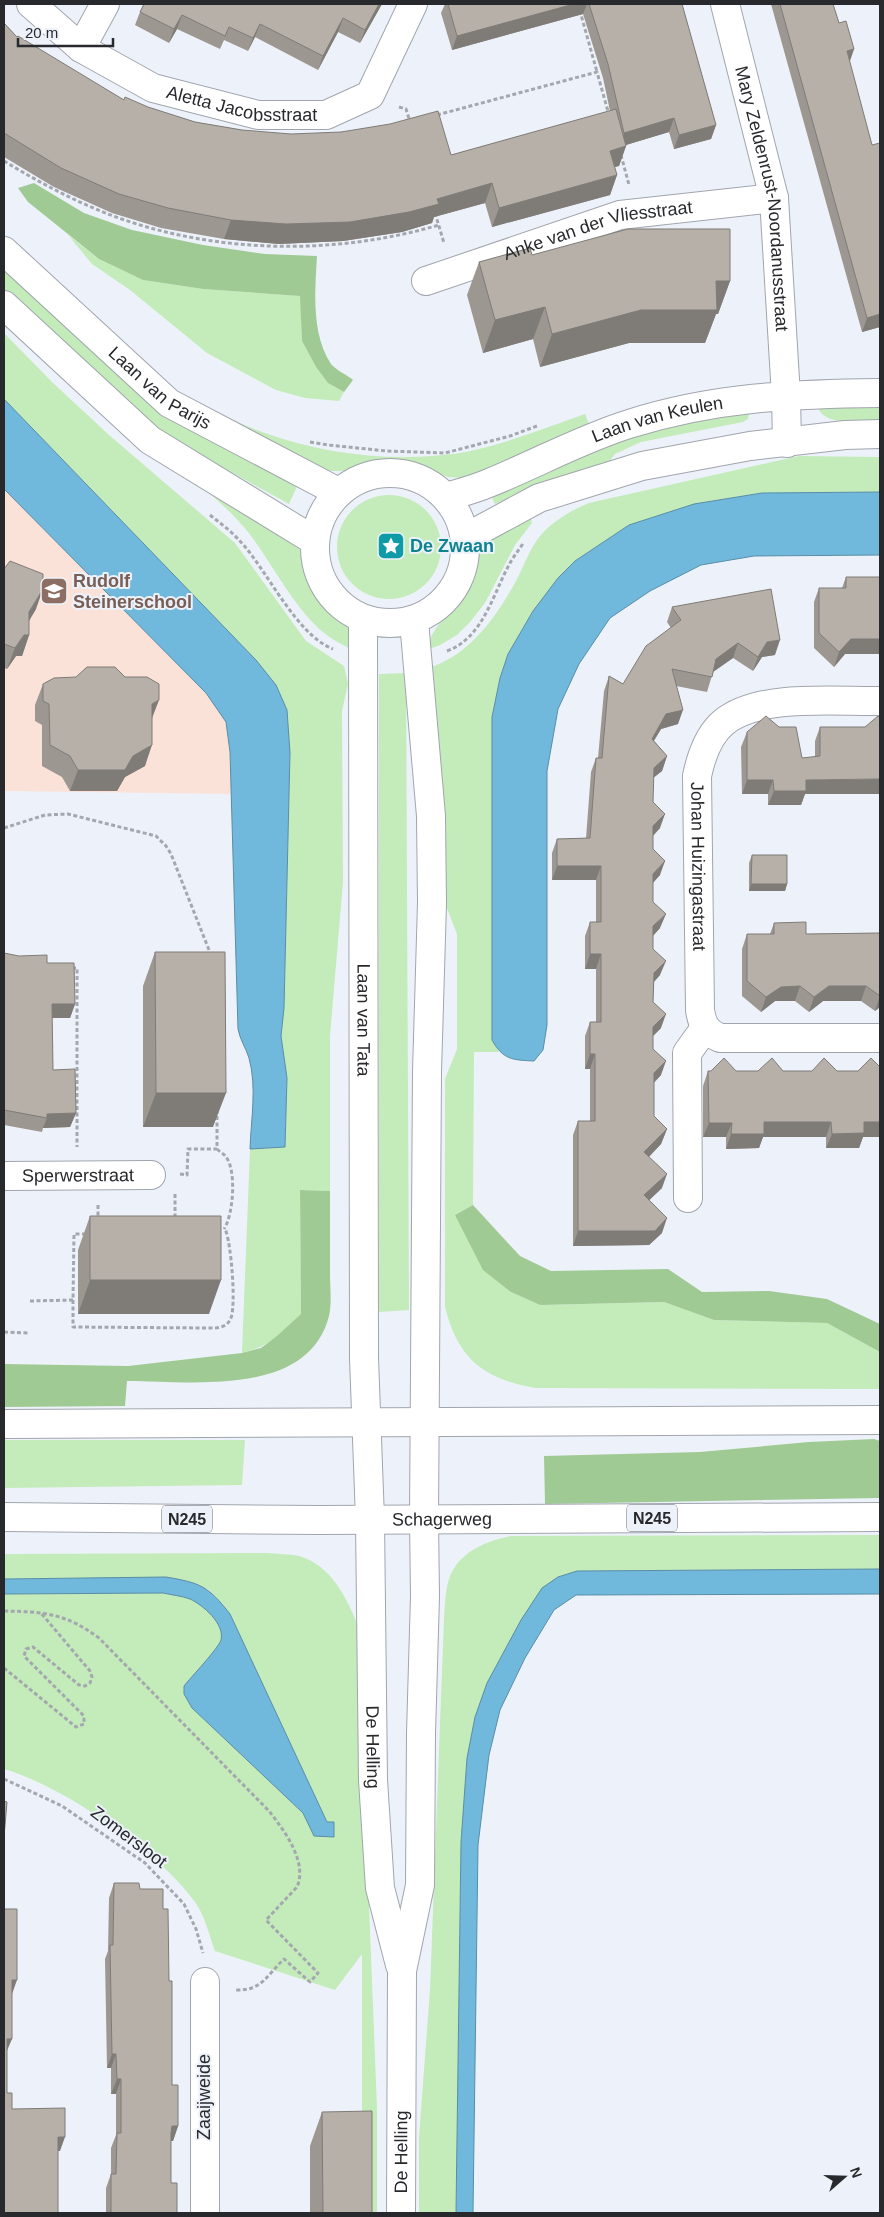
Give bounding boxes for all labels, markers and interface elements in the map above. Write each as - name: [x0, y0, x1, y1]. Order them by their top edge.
- scale bar: [18, 15, 112, 47]
- text: 20 m: [25, 24, 58, 41]
- street label: Mary Zeldenrust-Noordanusstraat: [731, 64, 792, 332]
- street label: Aletta Jacobsstraat: [164, 82, 317, 125]
- street label: Anke van der Vliesstraat: [501, 197, 693, 264]
- street label: Laan van Parijs: [105, 343, 214, 433]
- street label: Laan van Keulen: [589, 393, 724, 447]
- place icon: De Zwaan: [376, 531, 406, 561]
- place label: De Zwaan: [410, 536, 494, 556]
- place label: Rudolf Steinerschool: [73, 571, 192, 612]
- school or university icon: Rudolf Steinerschool: [39, 576, 69, 606]
- street label: Johan Huizingastraat: [687, 782, 709, 951]
- street label: Laan van Tata: [353, 964, 374, 1077]
- street label: Sperwerstraat: [22, 1165, 134, 1186]
- road number: N245: [627, 1505, 677, 1532]
- road number: N245: [162, 1506, 212, 1532]
- street label: Schagerweg: [392, 1509, 492, 1530]
- street label: De Helling: [362, 1705, 384, 1789]
- street label: Zomersloot: [87, 1802, 171, 1872]
- street label: Zaaijweide: [194, 2054, 214, 2140]
- street label: De Helling: [391, 2110, 411, 2194]
- north arrow: [819, 2152, 869, 2202]
- text: N: [847, 2165, 865, 2180]

